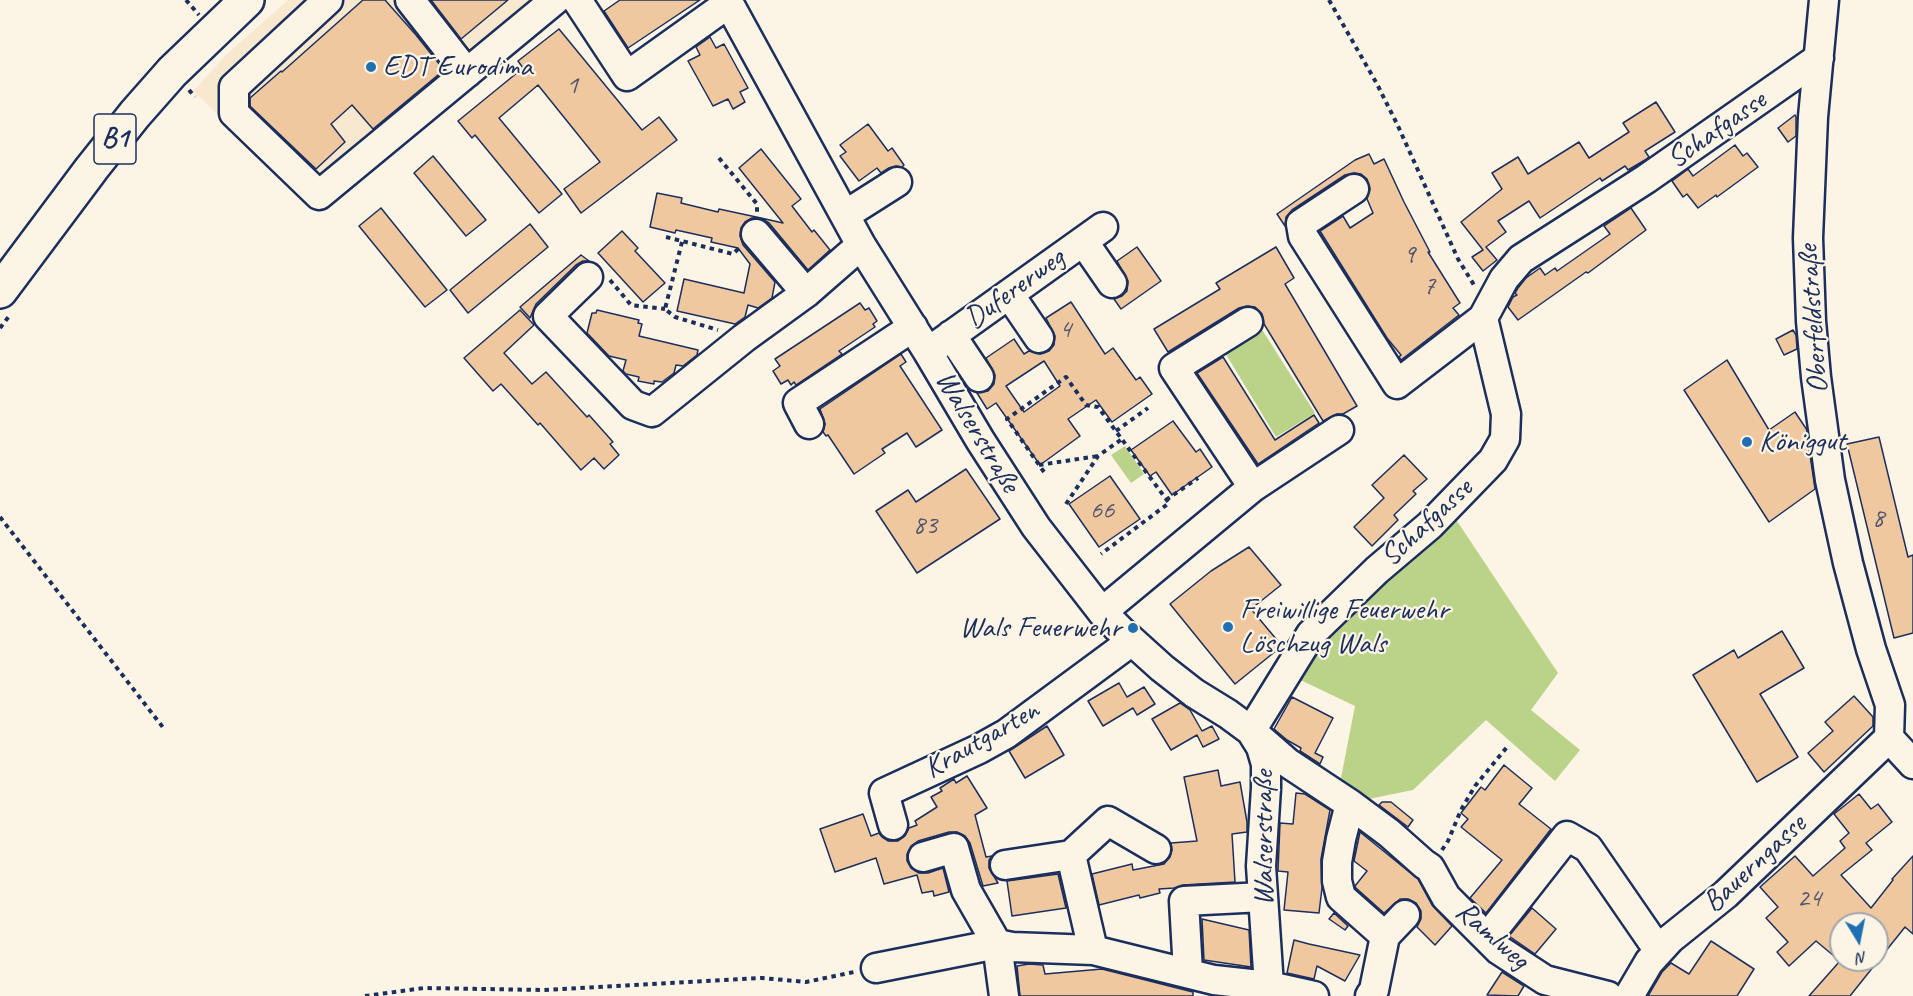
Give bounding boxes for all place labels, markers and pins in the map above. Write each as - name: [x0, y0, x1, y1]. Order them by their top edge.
- place label: EDT Eurodima: [383, 49, 532, 85]
- marker: EDT Eurodima: [364, 60, 378, 74]
- place label: Königgut: [1759, 424, 1846, 460]
- marker: Königgut: [1740, 435, 1754, 449]
- place label: Freiwillige Feuerwehr Löschzug Wals: [1240, 592, 1448, 662]
- place label: Wals Feuerwehr: [959, 610, 1121, 646]
- marker: Freiwillige Feuerwehr Löschzug Wals: [1221, 620, 1235, 634]
- marker: Wals Feuerwehr: [1126, 621, 1140, 635]

